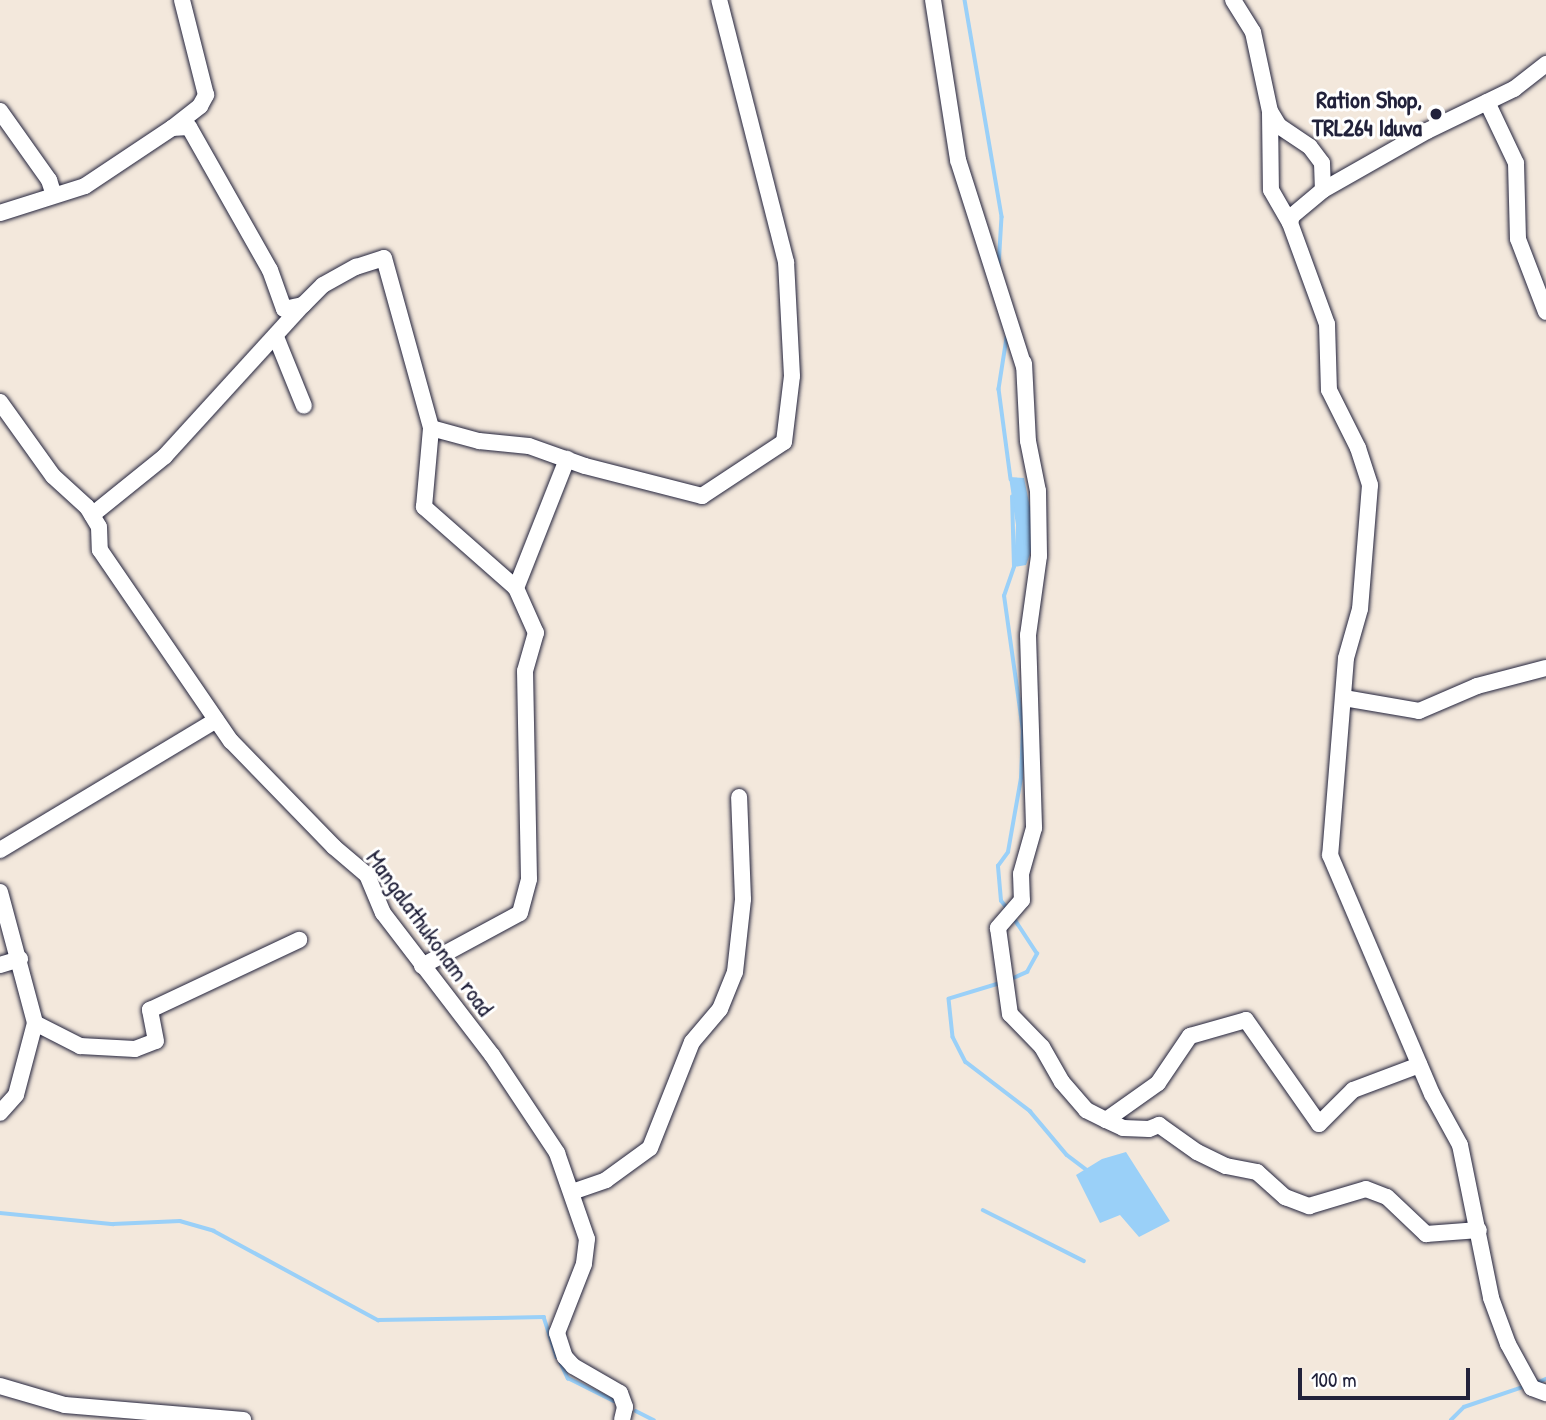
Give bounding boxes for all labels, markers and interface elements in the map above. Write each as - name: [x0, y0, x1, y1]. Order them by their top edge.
- place label: Ration Shop, TRL264 Iduva: [1312, 86, 1422, 142]
- marker: Ration Shop, TRL264 Iduva: [1428, 106, 1444, 122]
- street label: Mangalathukonam road: [360, 845, 500, 1021]
- scale bar: [1301, 1354, 1472, 1398]
- text: 100 m: [1311, 1365, 1357, 1394]

